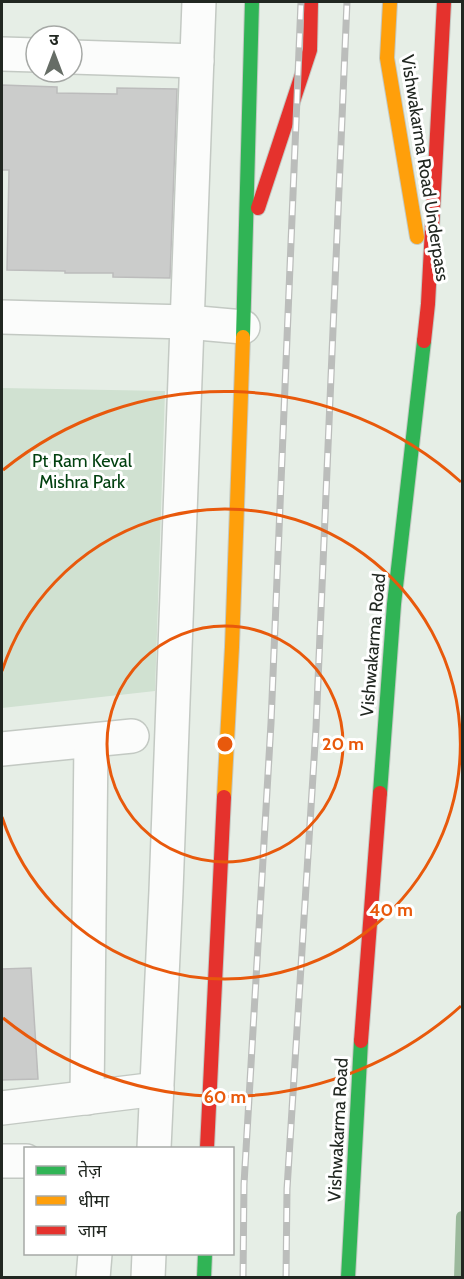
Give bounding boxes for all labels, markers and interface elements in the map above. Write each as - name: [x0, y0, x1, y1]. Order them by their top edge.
- north arrow: [24, 24, 84, 84]
- text: उ: [49, 30, 59, 49]
- street label: Vishwakarma Road Underpass: [396, 53, 454, 283]
- park label: Pt Ram Keval Mishra Park: [32, 450, 133, 493]
- street label: Vishwakarma Road: [356, 572, 390, 718]
- text: 20 m: [322, 733, 364, 755]
- centre of rings: [215, 734, 235, 754]
- text: 40 m: [369, 899, 413, 921]
- street label: Vishwakarma Road: [323, 1057, 353, 1203]
- text: 60 m: [204, 1086, 246, 1108]
- legend: [24, 1147, 234, 1255]
- text: तेज़: [78, 1160, 102, 1182]
- text: धीमा: [78, 1190, 109, 1212]
- text: जाम: [78, 1220, 108, 1242]

